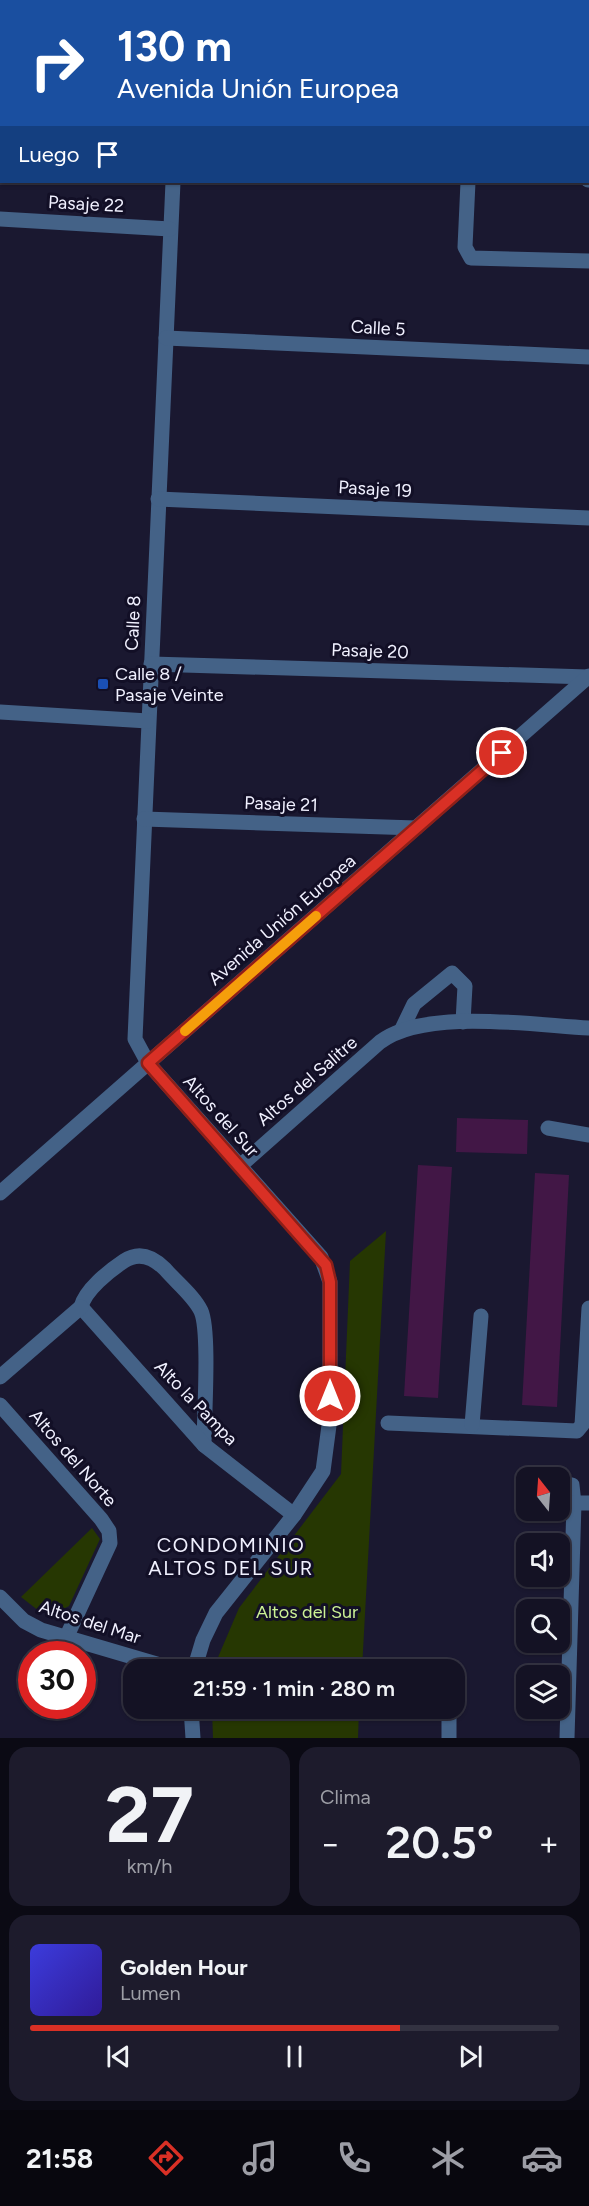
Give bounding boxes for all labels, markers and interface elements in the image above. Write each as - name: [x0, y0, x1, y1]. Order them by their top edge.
- text: 130 m: [117, 21, 232, 72]
- icon: right: [18, 24, 96, 102]
- text: Avenida Unión Europea: [117, 72, 399, 105]
- icon: arrive: [91, 138, 124, 171]
- text: Luego: [18, 141, 79, 168]
- street label: Pasaje 22: [47, 191, 125, 217]
- street label: Calle 5: [350, 316, 406, 340]
- street label: Pasaje 19: [338, 476, 412, 502]
- street label: Calle 8: [121, 595, 145, 651]
- street label: Pasaje 20: [331, 639, 409, 663]
- place label: Calle 8 / Pasaje Veinte: [115, 663, 224, 706]
- marker: Calle 8 / Pasaje Veinte: [96, 677, 110, 691]
- pin: [476, 727, 527, 778]
- icon: arrive: [485, 736, 518, 769]
- street label: Pasaje 21: [244, 792, 318, 816]
- street label: Avenida Unión Europea: [204, 850, 360, 990]
- street label: Altos del Salitre: [252, 1031, 362, 1131]
- street label: Altos del Sur: [179, 1071, 263, 1161]
- street label: Alto la Pampa: [150, 1356, 242, 1450]
- position arrow: [298, 1364, 362, 1428]
- street label: Altos del Norte: [25, 1405, 121, 1511]
- north arrow: [516, 1467, 570, 1521]
- map controls: [516, 1467, 570, 1719]
- district label: CONDOMINIO ALTOS DEL SUR: [148, 1533, 314, 1580]
- button: sound: [516, 1533, 570, 1587]
- street label: Altos del Mar: [36, 1595, 144, 1649]
- button: search: [516, 1599, 570, 1653]
- park label: Altos del Sur: [256, 1601, 358, 1623]
- speed limit sign: 30: [18, 1641, 96, 1719]
- button: layers: [516, 1665, 570, 1719]
- text: 21:59 · 1 min · 280 m: [193, 1675, 395, 1702]
- text: 27: [105, 1768, 194, 1862]
- text: Clima: [320, 1785, 371, 1809]
- text: 20.5°: [385, 1815, 494, 1869]
- text: −: [320, 1824, 341, 1863]
- text: +: [538, 1824, 559, 1863]
- text: km/h: [127, 1854, 172, 1878]
- text: Golden Hour: [120, 1954, 248, 1981]
- text: Lumen: [120, 1981, 181, 2005]
- icon: previous: [102, 2040, 135, 2073]
- icon: pause: [278, 2040, 311, 2073]
- icon: next: [454, 2040, 487, 2073]
- icon: directions: [145, 2137, 187, 2179]
- icon: music: [239, 2137, 281, 2179]
- icon: phone: [333, 2137, 375, 2179]
- icon: climate: [427, 2137, 469, 2179]
- icon: car: [521, 2137, 563, 2179]
- text: 21:58: [26, 2142, 93, 2175]

